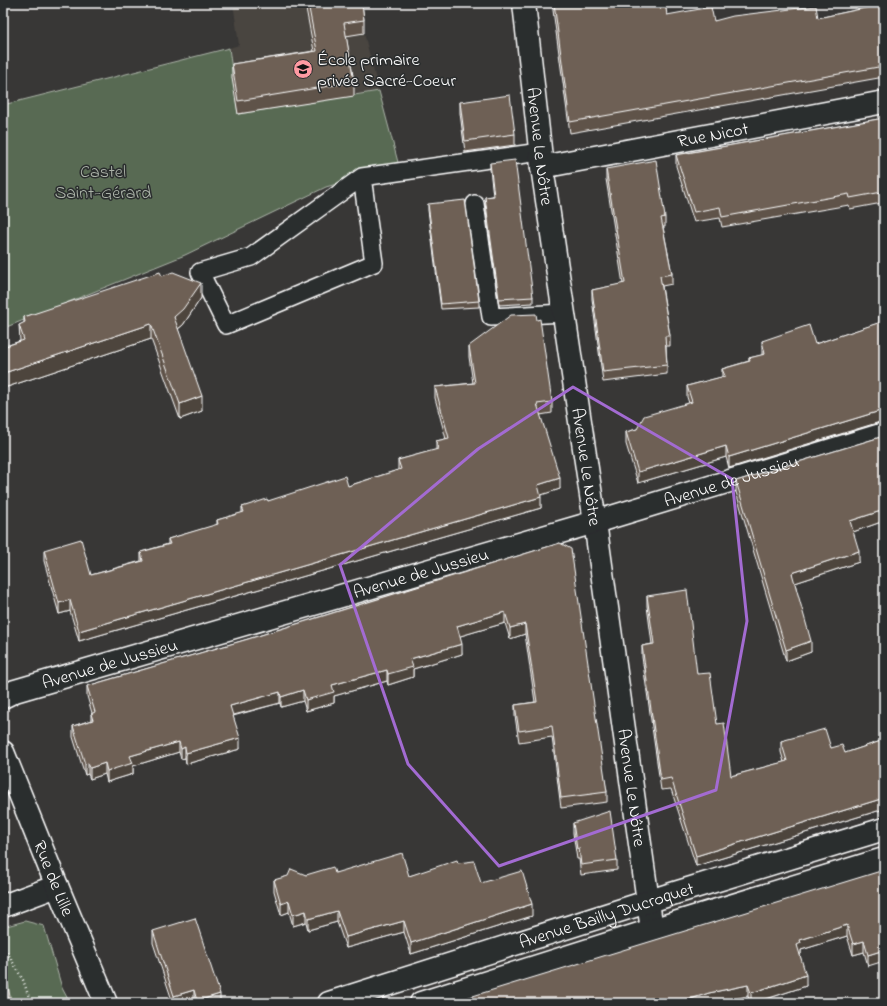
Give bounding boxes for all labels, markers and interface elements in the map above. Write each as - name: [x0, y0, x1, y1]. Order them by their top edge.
- place label: École primaire privée Sacré-Coeur: [317, 48, 456, 95]
- school or university icon: École primaire privée Sacré-Coeur: [292, 58, 314, 80]
- street label: Avenue Le Nôtre: [518, 86, 559, 208]
- street label: Rue Nicot: [676, 117, 751, 156]
- park label: Castel Saint-Gérard: [55, 160, 151, 207]
- street label: Avenue Le Nôtre: [563, 406, 607, 529]
- street label: Avenue de Jussieu: [661, 450, 803, 515]
- street label: Avenue de Jussieu: [350, 543, 492, 607]
- street label: Avenue de Jussieu: [39, 633, 181, 697]
- street label: Avenue Le Nôtre: [609, 727, 651, 849]
- street label: Rue de Lille: [25, 837, 80, 922]
- street label: Avenue Bailly Ducroquet: [516, 877, 698, 957]

